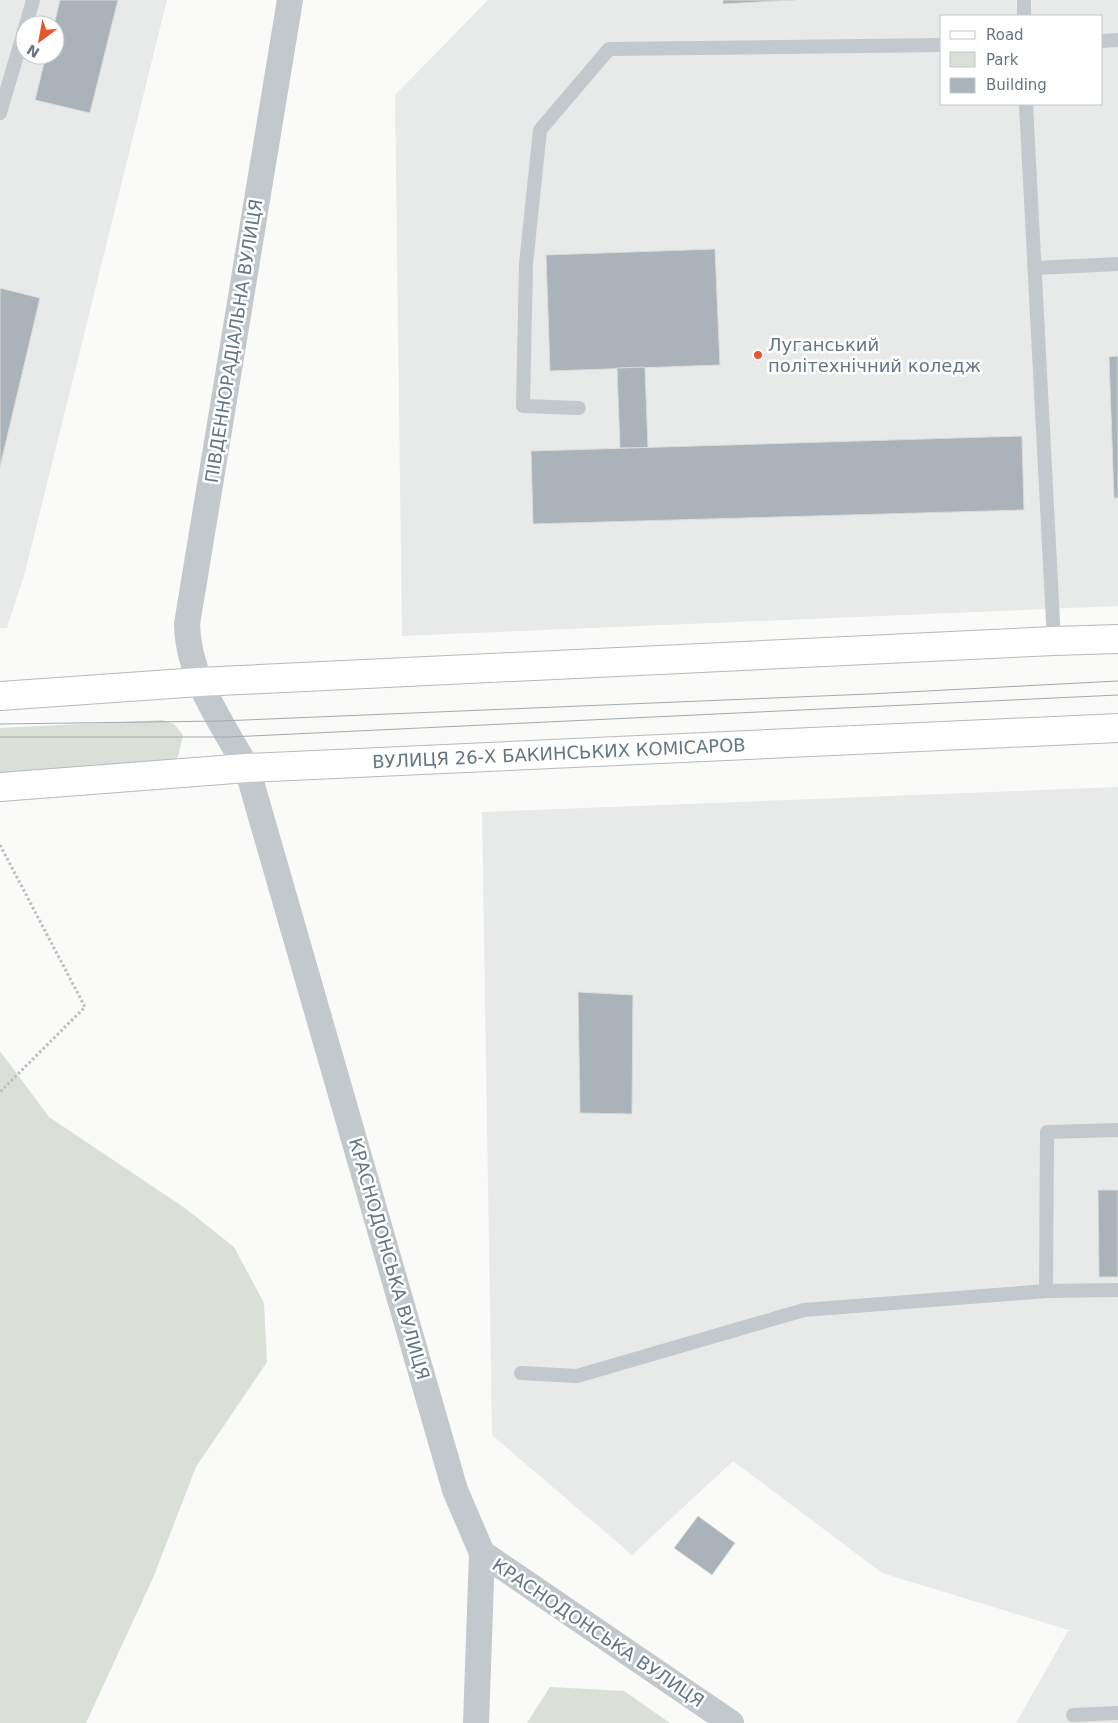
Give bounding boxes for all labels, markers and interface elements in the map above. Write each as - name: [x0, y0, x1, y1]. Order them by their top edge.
- north arrow: [15, 15, 65, 65]
- legend: [940, 15, 1103, 105]
- text: Road: [986, 26, 1024, 44]
- text: N: [24, 41, 42, 61]
- text: Park: [986, 51, 1019, 69]
- text: Building: [986, 76, 1047, 94]
- street label: ПІВДЕННОРАДІАЛЬНА ВУЛИЦЯ: [201, 198, 266, 484]
- place label: Луганський політехнічний коледж: [768, 334, 981, 376]
- marker: Луганський політехнічний коледж: [752, 349, 764, 361]
- street label: ВУЛИЦЯ 26-Х БАКИНСЬКИХ КОМІСАРОВ: [372, 734, 746, 772]
- street label: КРАСНОДОНСЬКА ВУЛИЦЯ: [345, 1136, 434, 1382]
- street label: КРАСНОДОНСЬКА ВУЛИЦЯ: [489, 1554, 708, 1711]

